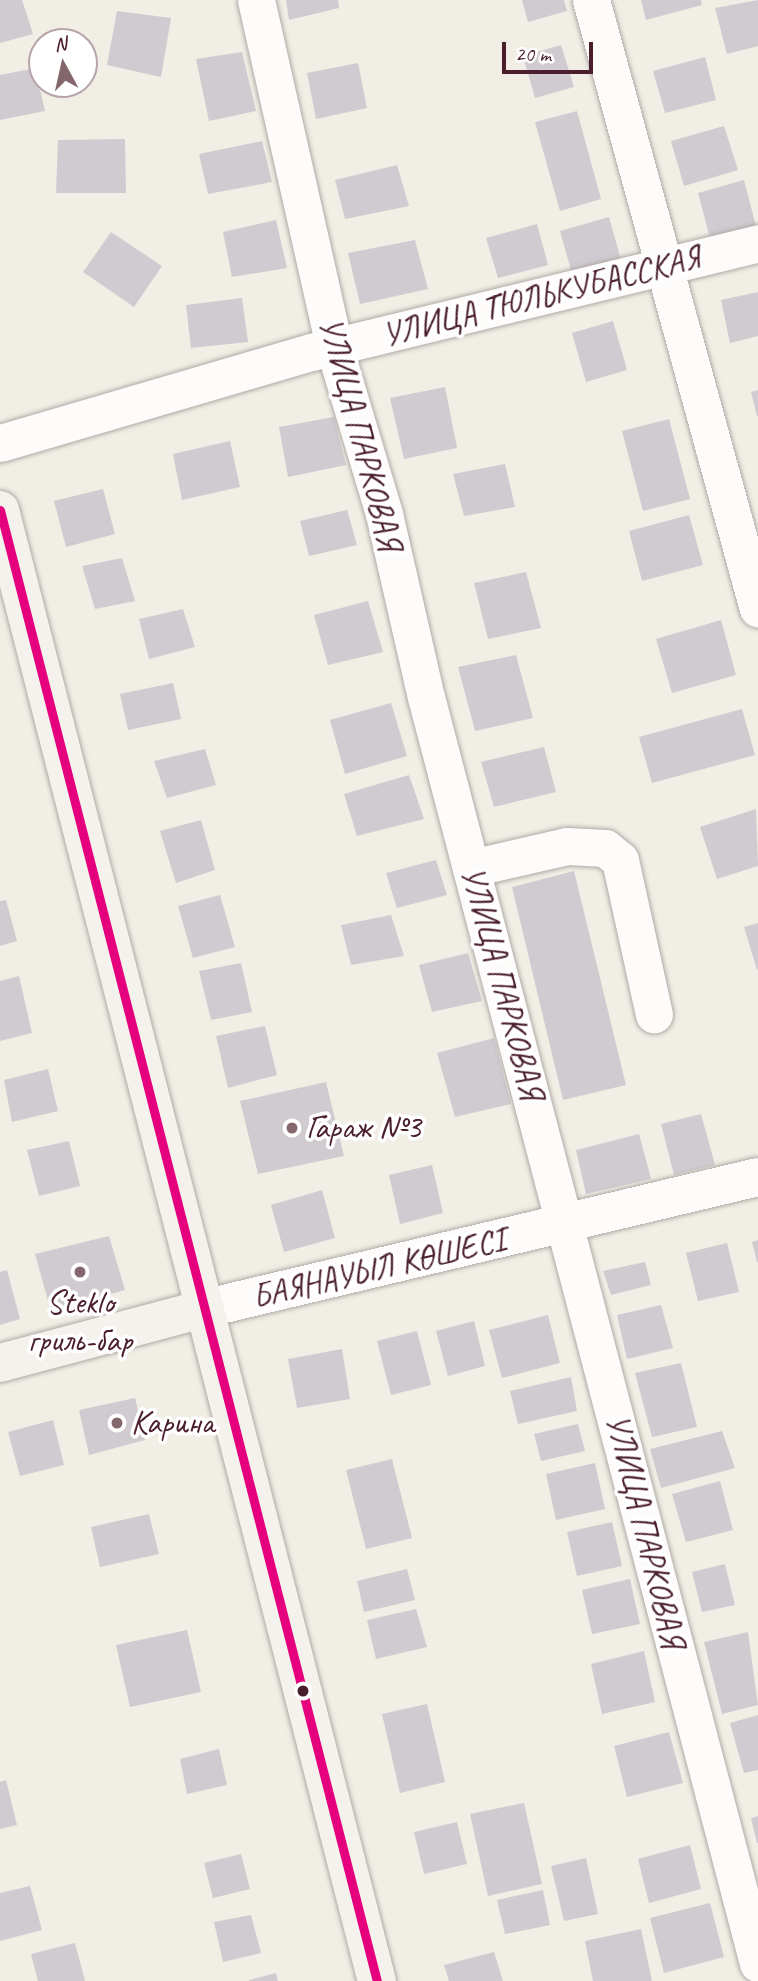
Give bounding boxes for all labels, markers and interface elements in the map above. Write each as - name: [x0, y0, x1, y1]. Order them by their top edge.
- north arrow: [28, 28, 98, 98]
- scale bar: [506, 28, 597, 72]
- text: N: [53, 31, 68, 57]
- text: 20 m: [515, 41, 551, 67]
- street label: УЛИЦА ТЮЛЬКУБАССКАЯ: [378, 238, 704, 356]
- street label: УЛИЦА ПАРКОВАЯ: [310, 313, 410, 555]
- street label: УЛИЦА ПАРКОВАЯ: [452, 862, 552, 1104]
- place label: Гараж №3: [306, 1108, 421, 1148]
- marker: Гараж №3: [284, 1120, 300, 1136]
- street label: БАЯНАУЫЛ КӨШЕСІ: [249, 1221, 509, 1317]
- marker: Steklo гриль-бар: [72, 1264, 88, 1280]
- place label: Steklo гриль-бар: [28, 1283, 132, 1361]
- place label: Карина: [131, 1403, 214, 1443]
- street label: УЛИЦА ПАРКОВАЯ: [597, 1410, 693, 1652]
- marker: Карина: [109, 1415, 125, 1431]
- unlabelled marker: [296, 1684, 310, 1698]

